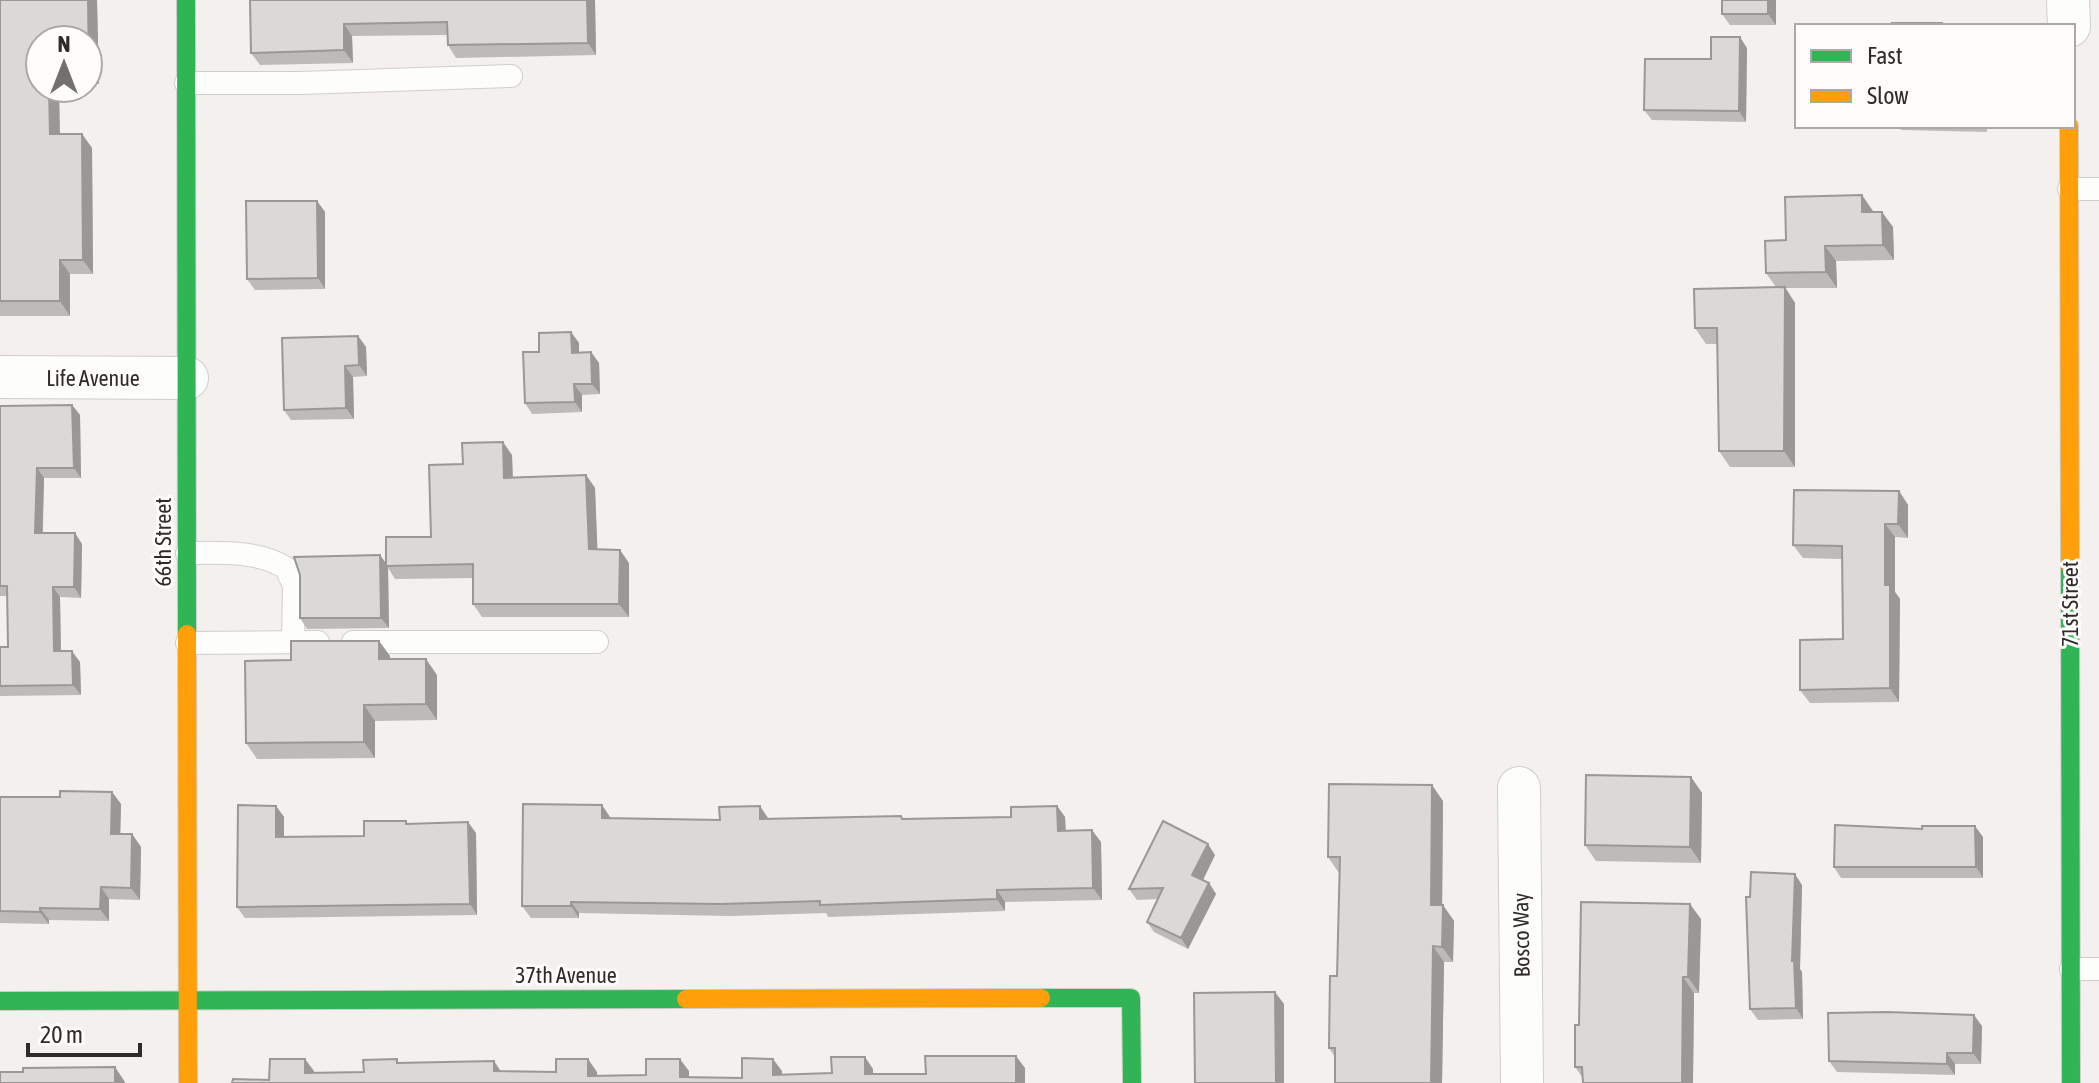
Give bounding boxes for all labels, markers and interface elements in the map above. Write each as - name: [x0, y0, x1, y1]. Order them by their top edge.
- north arrow: [24, 24, 104, 104]
- legend: [1795, 24, 2075, 128]
- text: N: [58, 31, 70, 57]
- text: Fast: [1867, 42, 1903, 69]
- text: Slow: [1867, 82, 1909, 109]
- street label: Life Avenue: [46, 365, 140, 391]
- street label: 66th Street: [150, 498, 176, 586]
- street label: 71st Street: [2057, 561, 2083, 647]
- street label: Bosco Way: [1507, 892, 1535, 978]
- street label: 37th Avenue: [515, 962, 617, 988]
- scale bar: [28, 1007, 140, 1057]
- text: 20 m: [40, 1021, 83, 1048]

